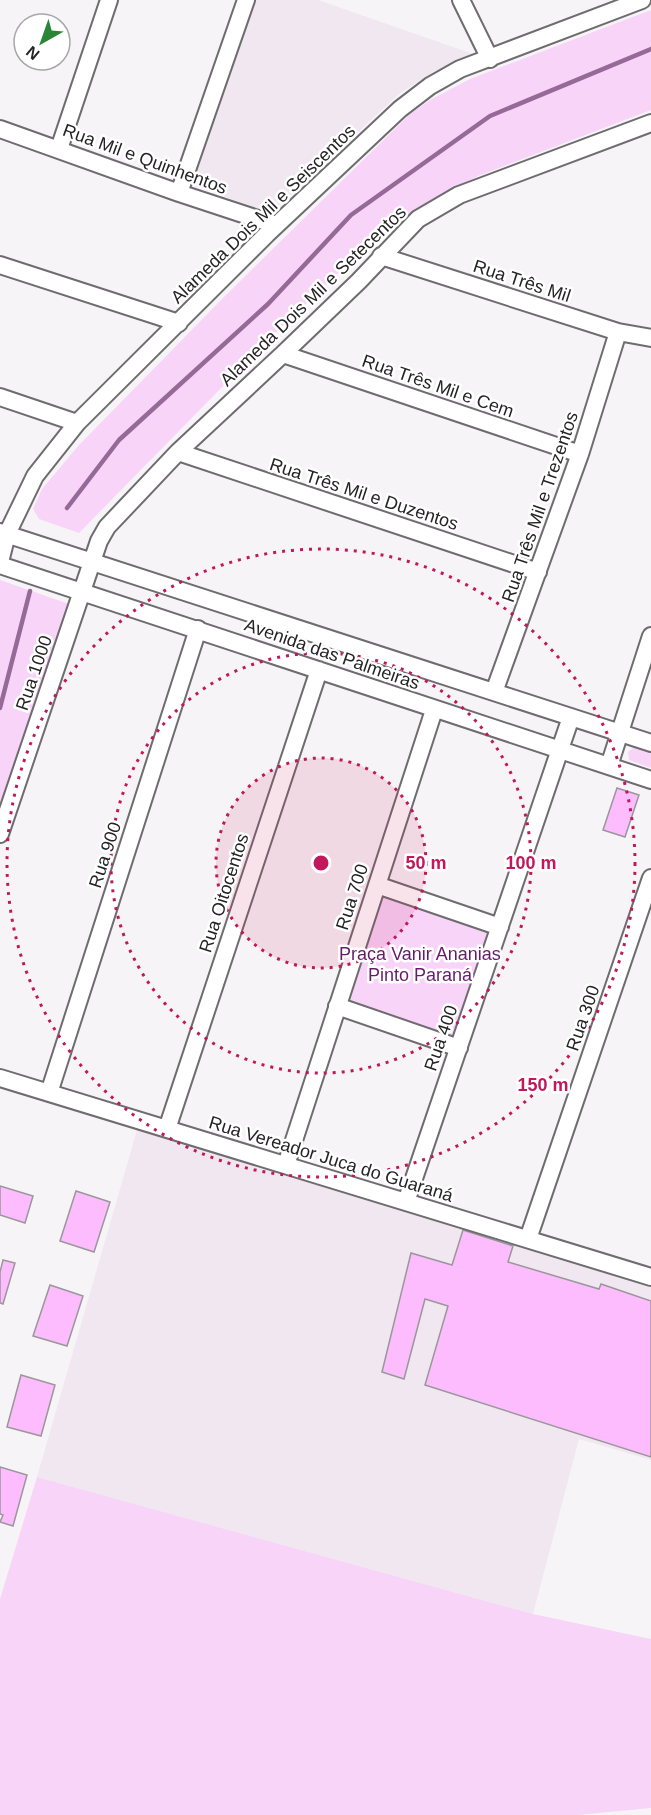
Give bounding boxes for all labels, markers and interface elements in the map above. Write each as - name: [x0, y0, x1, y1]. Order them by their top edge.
- north arrow: [12, 12, 72, 72]
- text: N: [23, 43, 43, 63]
- street label: Rua Mil e Quinhentos: [60, 120, 230, 198]
- street label: Alameda Dois Mil e Seiscentos: [167, 121, 359, 307]
- street label: Alameda Dois Mil e Setecentos: [216, 202, 410, 390]
- street label: Rua Três Mil: [471, 256, 573, 306]
- street label: Rua Três Mil e Cem: [360, 351, 516, 421]
- street label: Rua Três Mil e Trezentos: [498, 409, 582, 605]
- street label: Rua Três Mil e Duzentos: [267, 454, 461, 534]
- street label: Avenida das Palmeiras: [242, 615, 422, 693]
- street label: Rua 1000: [12, 633, 56, 713]
- street label: Rua 900: [85, 820, 125, 890]
- street label: Rua Oitocentos: [195, 831, 253, 955]
- centre of rings: [311, 853, 331, 873]
- text: 50 m: [405, 853, 447, 873]
- text: 100 m: [505, 853, 557, 873]
- street label: Rua 700: [332, 862, 372, 932]
- park label: Praça Vanir Ananias Pinto Paraná: [339, 944, 501, 985]
- street label: Rua 300: [562, 983, 604, 1053]
- street label: Rua 400: [420, 1003, 462, 1073]
- text: 150 m: [517, 1075, 569, 1095]
- street label: Rua Vereador Juca do Guaraná: [207, 1112, 456, 1206]

